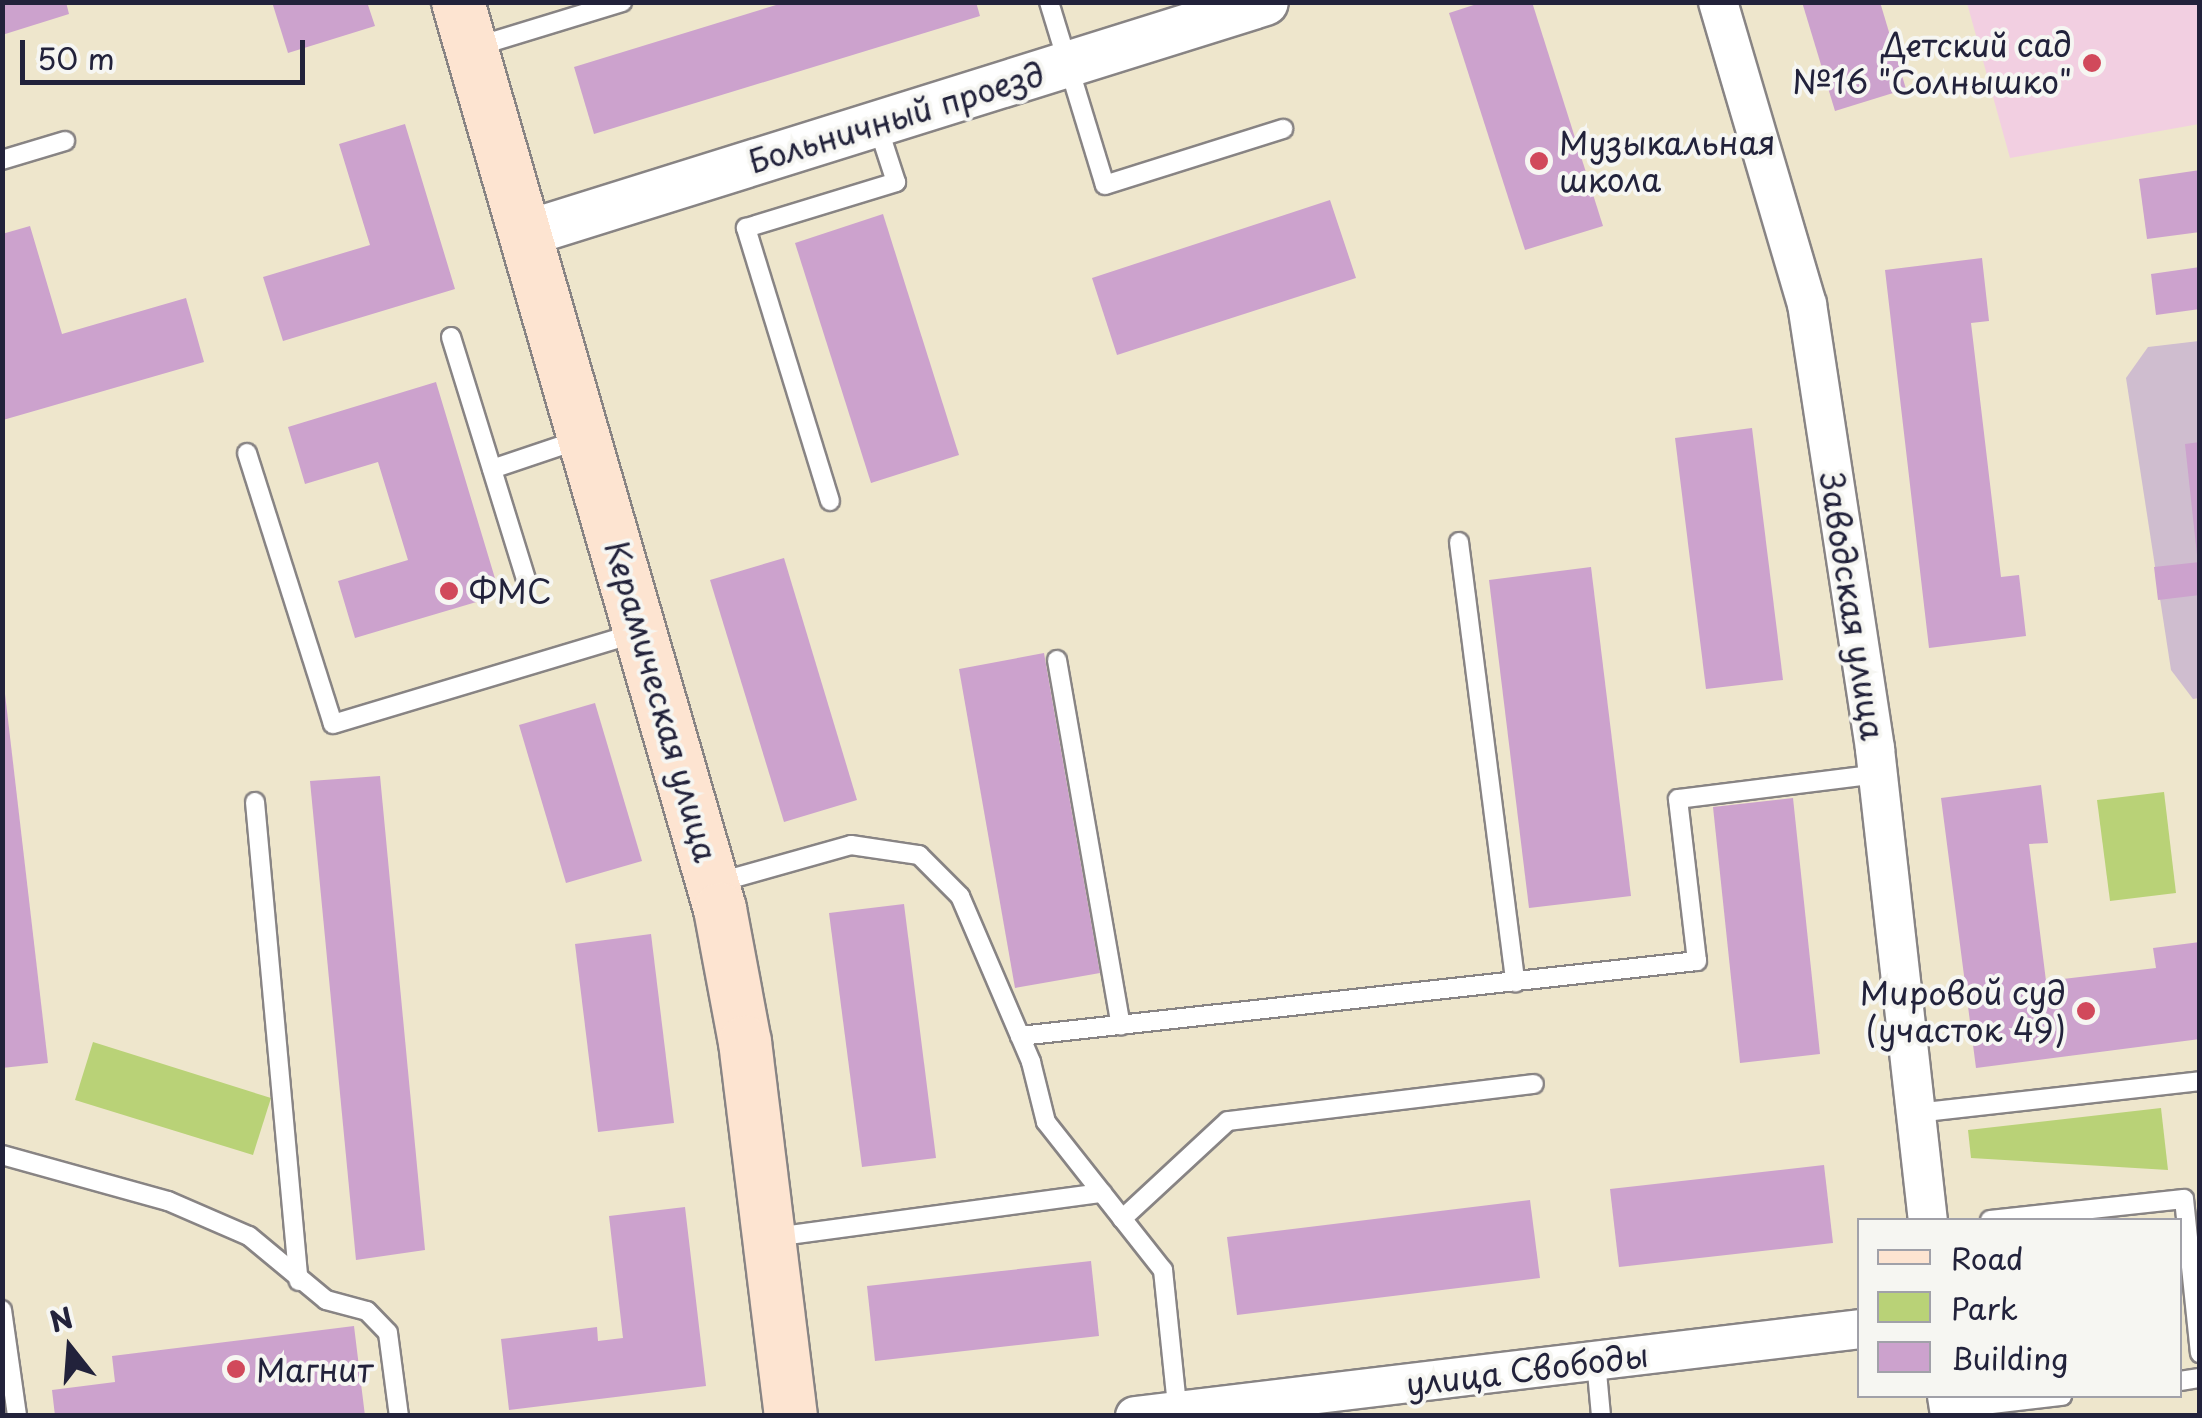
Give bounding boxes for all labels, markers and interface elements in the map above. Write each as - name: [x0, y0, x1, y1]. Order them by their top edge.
- scale bar: [25, 20, 310, 82]
- place label: Детский сад №16 "Солнышко": [1791, 26, 2072, 101]
- text: 50 m: [37, 35, 115, 80]
- marker: Детский сад №16 "Солнышко": [2081, 52, 2103, 74]
- street label: Больничный проезд: [743, 54, 1049, 180]
- place label: Музыкальная школа: [1559, 124, 1776, 199]
- marker: Музыкальная школа: [1528, 150, 1550, 172]
- street label: Заводская улица: [1813, 468, 1893, 744]
- street label: Керамическая улица: [597, 535, 727, 867]
- place label: ФМС: [469, 572, 552, 610]
- marker: ФМС: [438, 580, 460, 602]
- place label: Мировой суд (участок 49): [1860, 974, 2066, 1049]
- marker: Мировой суд (участок 49): [2075, 1000, 2097, 1022]
- legend: [1857, 1218, 2182, 1398]
- text: Road: [1951, 1235, 2024, 1280]
- text: Park: [1951, 1285, 2018, 1330]
- text: N: [44, 1295, 78, 1343]
- north arrow: [20, 1298, 120, 1398]
- street label: улица Свободы: [1403, 1335, 1651, 1403]
- text: Building: [1951, 1335, 2068, 1380]
- place label: Магнит: [256, 1350, 373, 1388]
- marker: Магнит: [225, 1358, 247, 1380]

